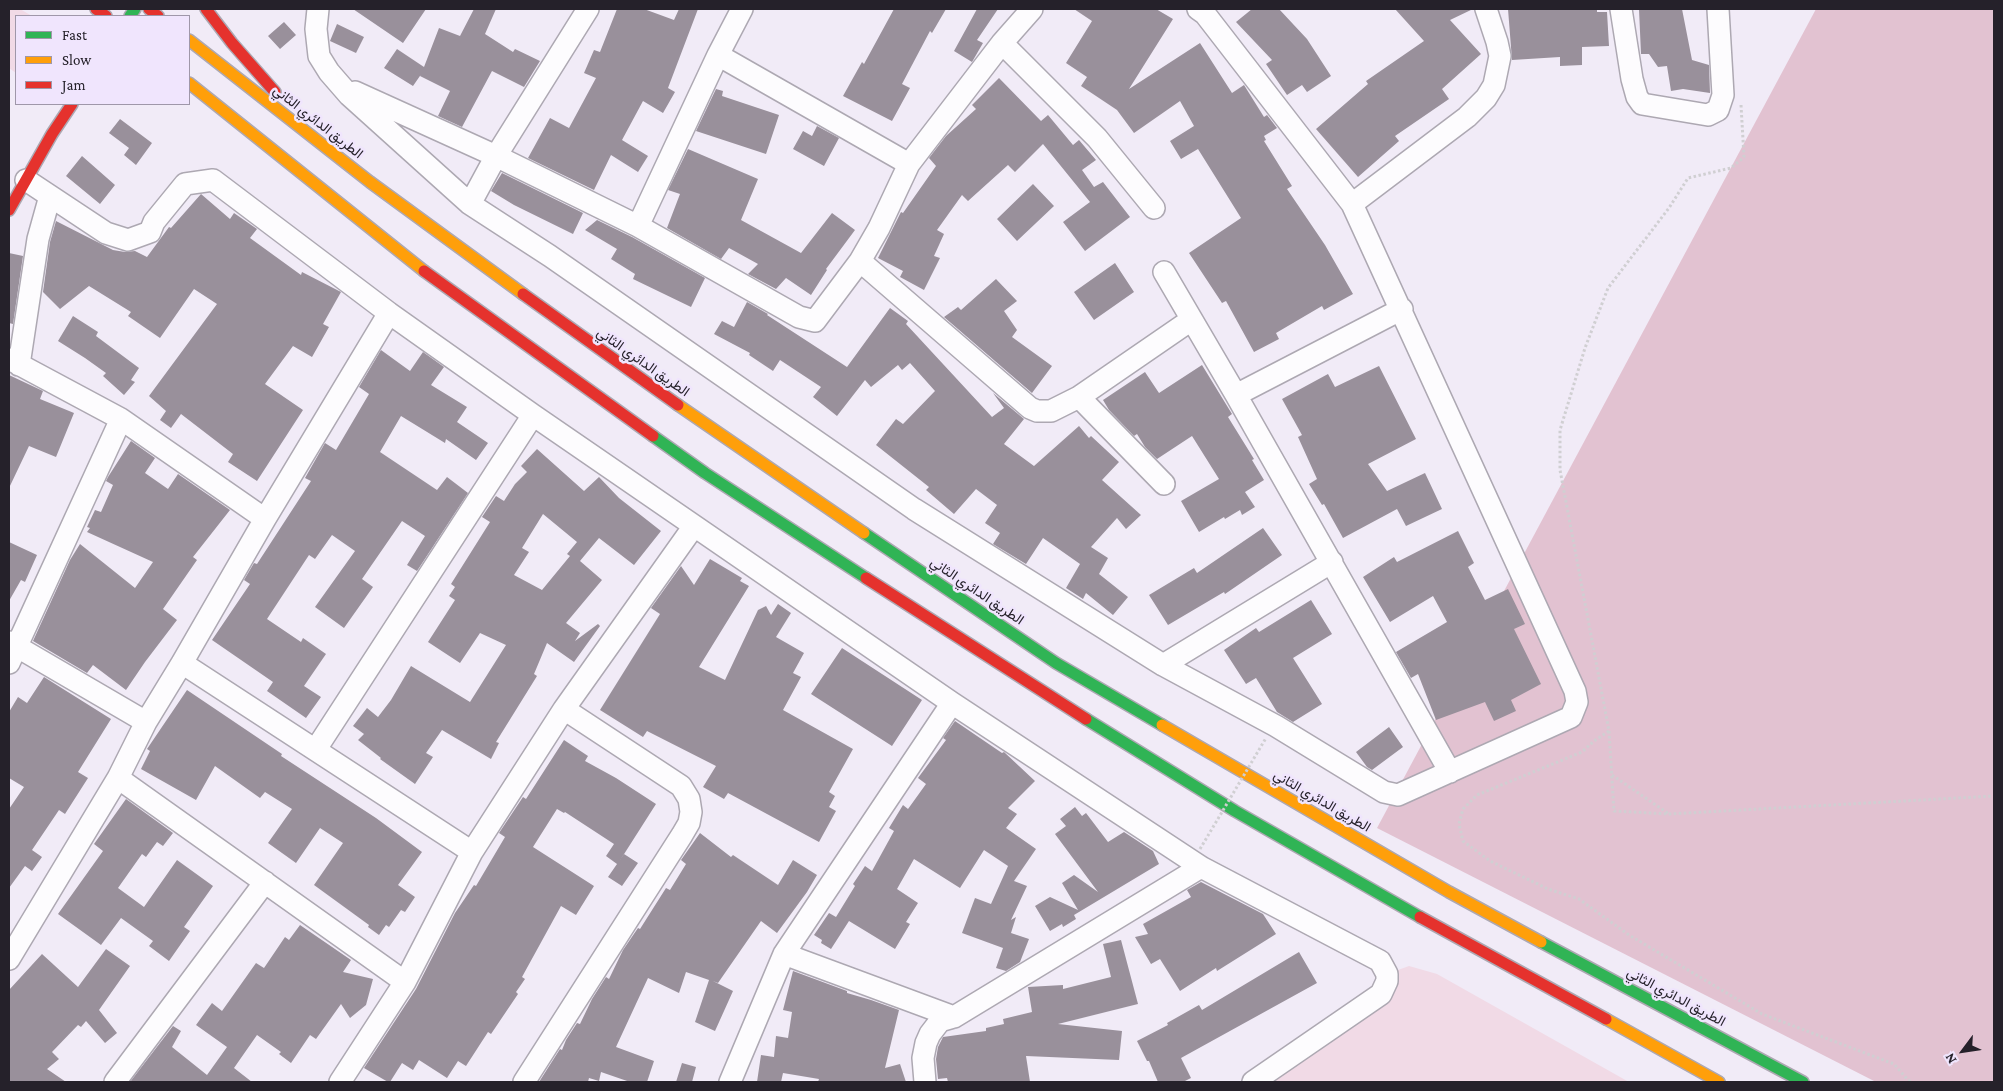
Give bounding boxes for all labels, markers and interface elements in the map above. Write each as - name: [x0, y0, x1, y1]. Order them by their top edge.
- legend: [15, 15, 190, 105]
- text: Fast: [62, 27, 87, 43]
- text: Slow: [62, 52, 91, 68]
- text: Jam: [62, 77, 85, 93]
- street label: الطريق الدائري الثاني: [270, 82, 366, 162]
- street label: الطريق الدائري الثاني: [593, 324, 693, 400]
- street label: الطريق الدائري الثاني: [927, 553, 1027, 629]
- street label: الطريق الدائري الثاني: [1270, 766, 1374, 836]
- street label: الطريق الدائري الثاني: [1624, 964, 1728, 1030]
- north arrow: [1938, 1026, 1988, 1076]
- text: N: [1941, 1051, 1959, 1067]

